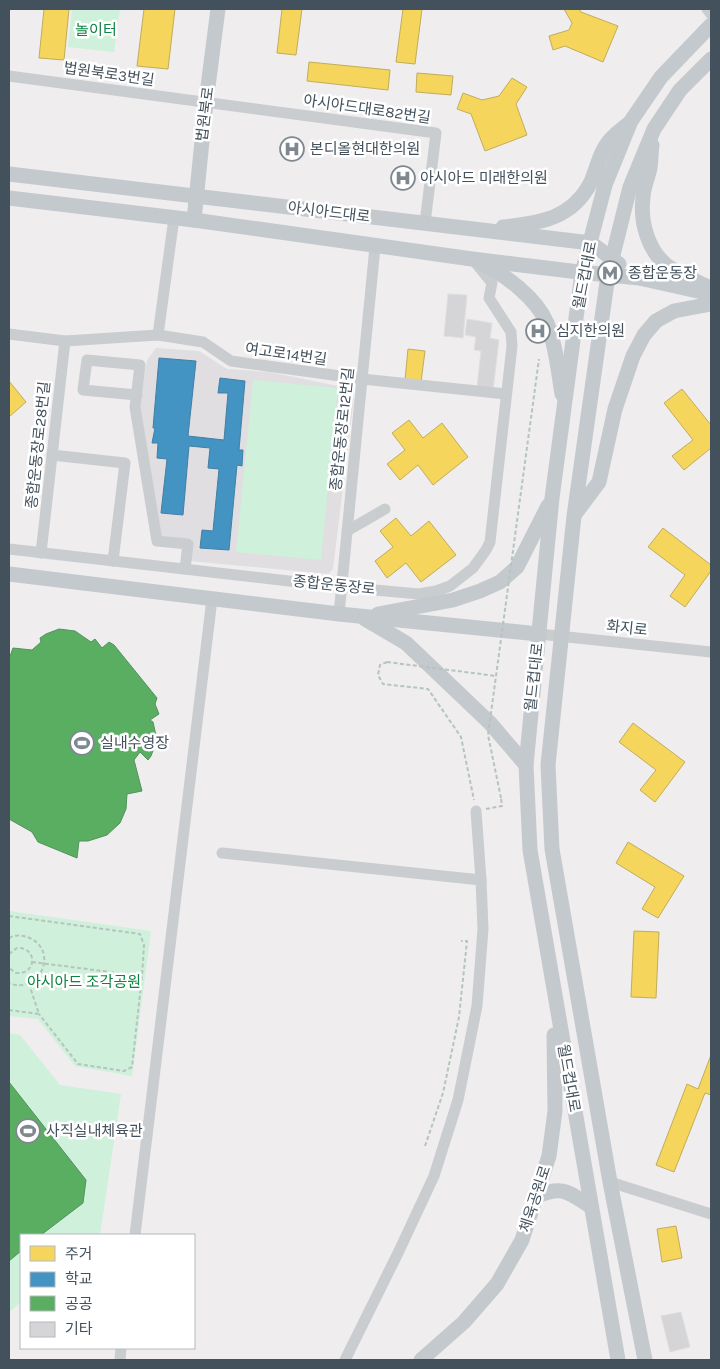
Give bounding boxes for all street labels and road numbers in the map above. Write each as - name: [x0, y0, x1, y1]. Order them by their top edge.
- street label: 법원북로3번길: [62, 59, 156, 89]
- street label: 법원북로: [193, 86, 217, 142]
- street label: 아시아드대로82번길: [302, 91, 432, 127]
- street label: 아시아드대로: [287, 198, 371, 226]
- street label: 월드컵대로: [570, 239, 600, 311]
- street label: 여고로14번길: [244, 339, 328, 369]
- street label: 종합운동장로12번길: [327, 366, 357, 492]
- street label: 종합운동장로28번길: [22, 380, 54, 510]
- street label: 종합운동장로: [292, 572, 376, 598]
- street label: 화지로: [605, 617, 649, 639]
- street label: 월드컵대로: [521, 642, 547, 712]
- street label: 월드컵대로: [554, 1042, 584, 1114]
- street label: 체육공원로: [516, 1163, 554, 1235]

